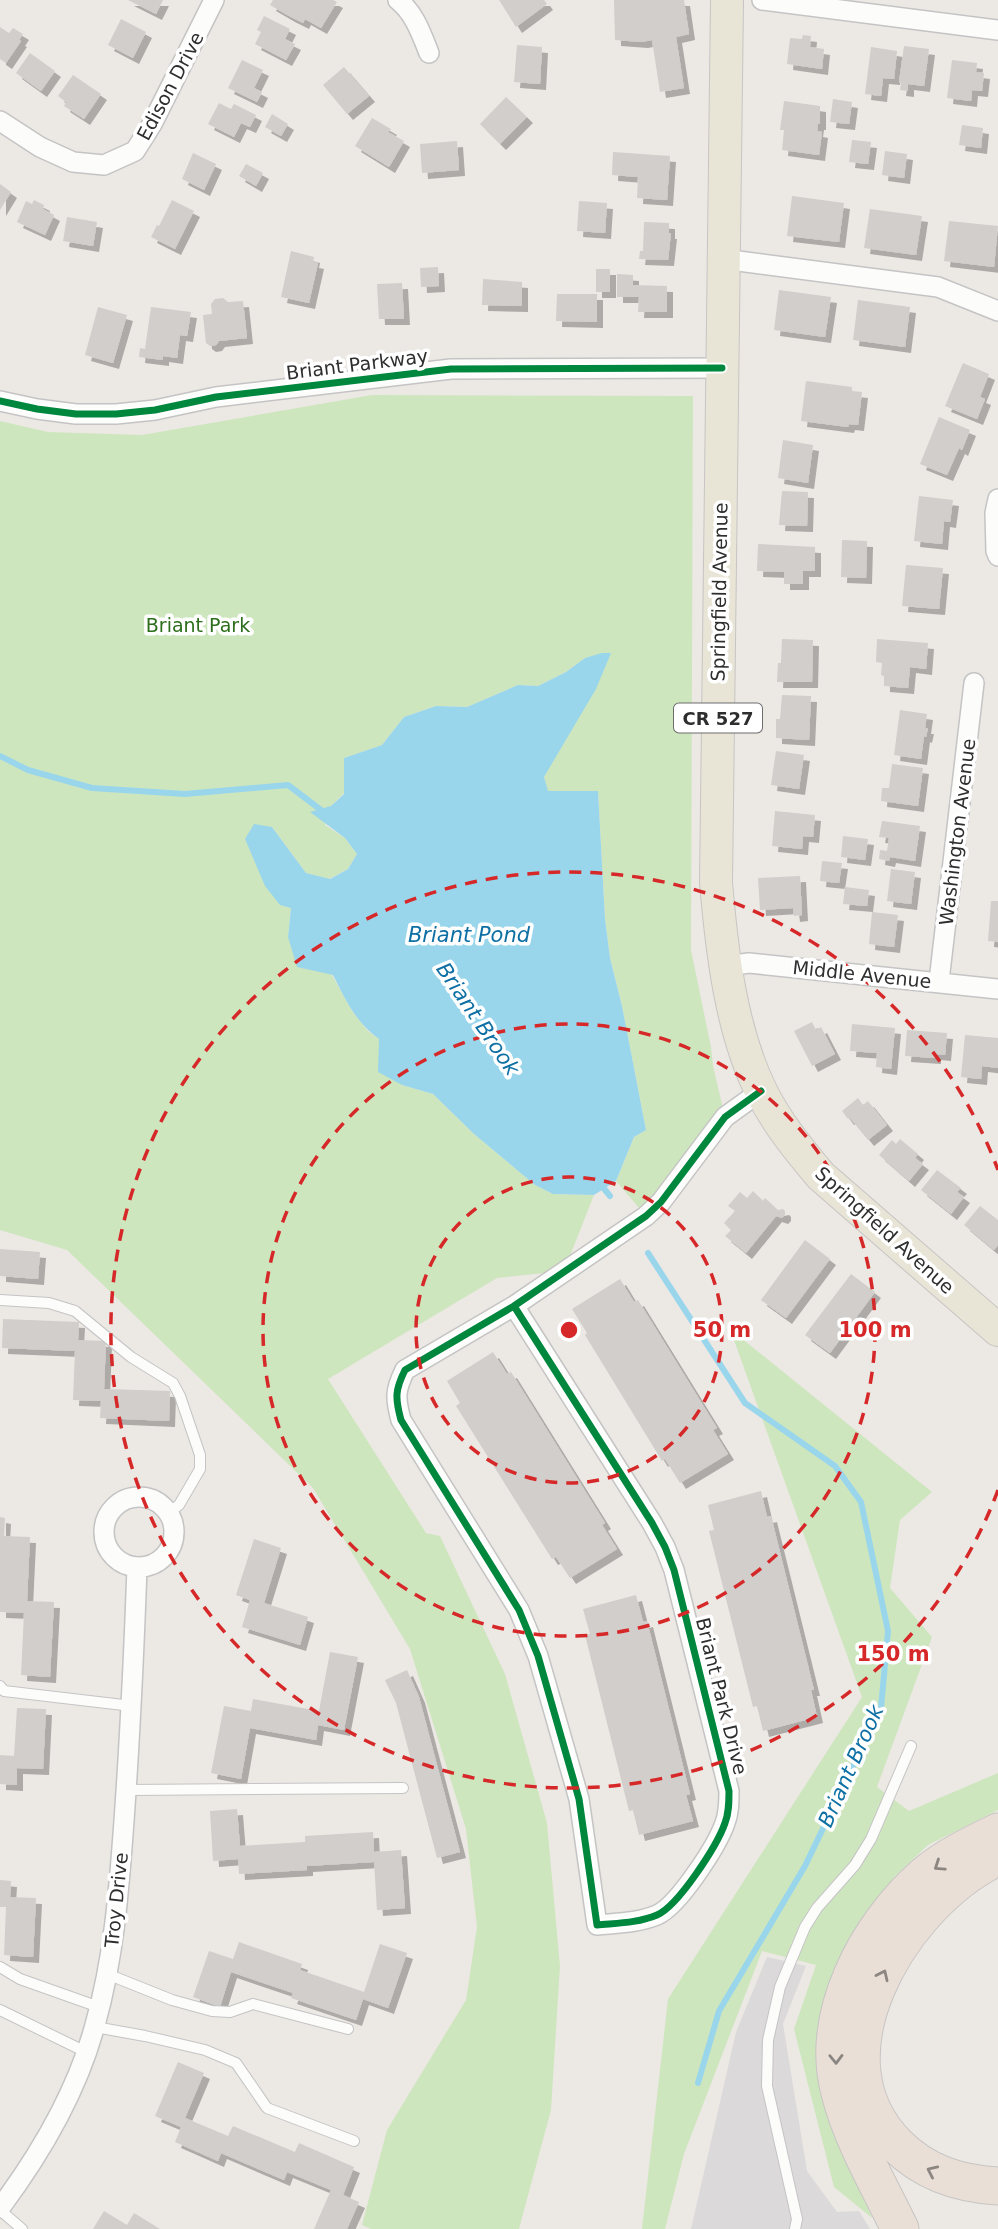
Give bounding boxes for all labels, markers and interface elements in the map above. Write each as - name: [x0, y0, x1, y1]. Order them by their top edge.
- street label: Edison Drive: [132, 28, 208, 144]
- street label: Briant Parkway: [285, 344, 429, 384]
- street label: Springfield Avenue: [706, 502, 732, 682]
- park label: Briant Park: [146, 614, 250, 636]
- road number: CR 527: [674, 704, 762, 732]
- street label: Washington Avenue: [935, 737, 979, 927]
- water label: Briant Pond: [408, 923, 531, 947]
- street label: Middle Avenue: [792, 956, 932, 992]
- water label: Briant Brook: [431, 958, 525, 1081]
- street label: Springfield Avenue: [811, 1162, 959, 1298]
- centre of rings: [557, 1318, 581, 1342]
- text: 50 m: [693, 1318, 751, 1342]
- text: 100 m: [838, 1318, 912, 1342]
- street label: Briant Park Drive: [692, 1615, 752, 1777]
- text: 150 m: [856, 1642, 930, 1666]
- water label: Briant Brook: [813, 1701, 889, 1831]
- street label: Troy Drive: [100, 1851, 132, 1950]
- one-way arrow: [934, 1858, 947, 1870]
- one-way arrow: [875, 1970, 889, 1982]
- one-way arrow: [828, 2054, 844, 2065]
- one-way arrow: [927, 2165, 939, 2179]

